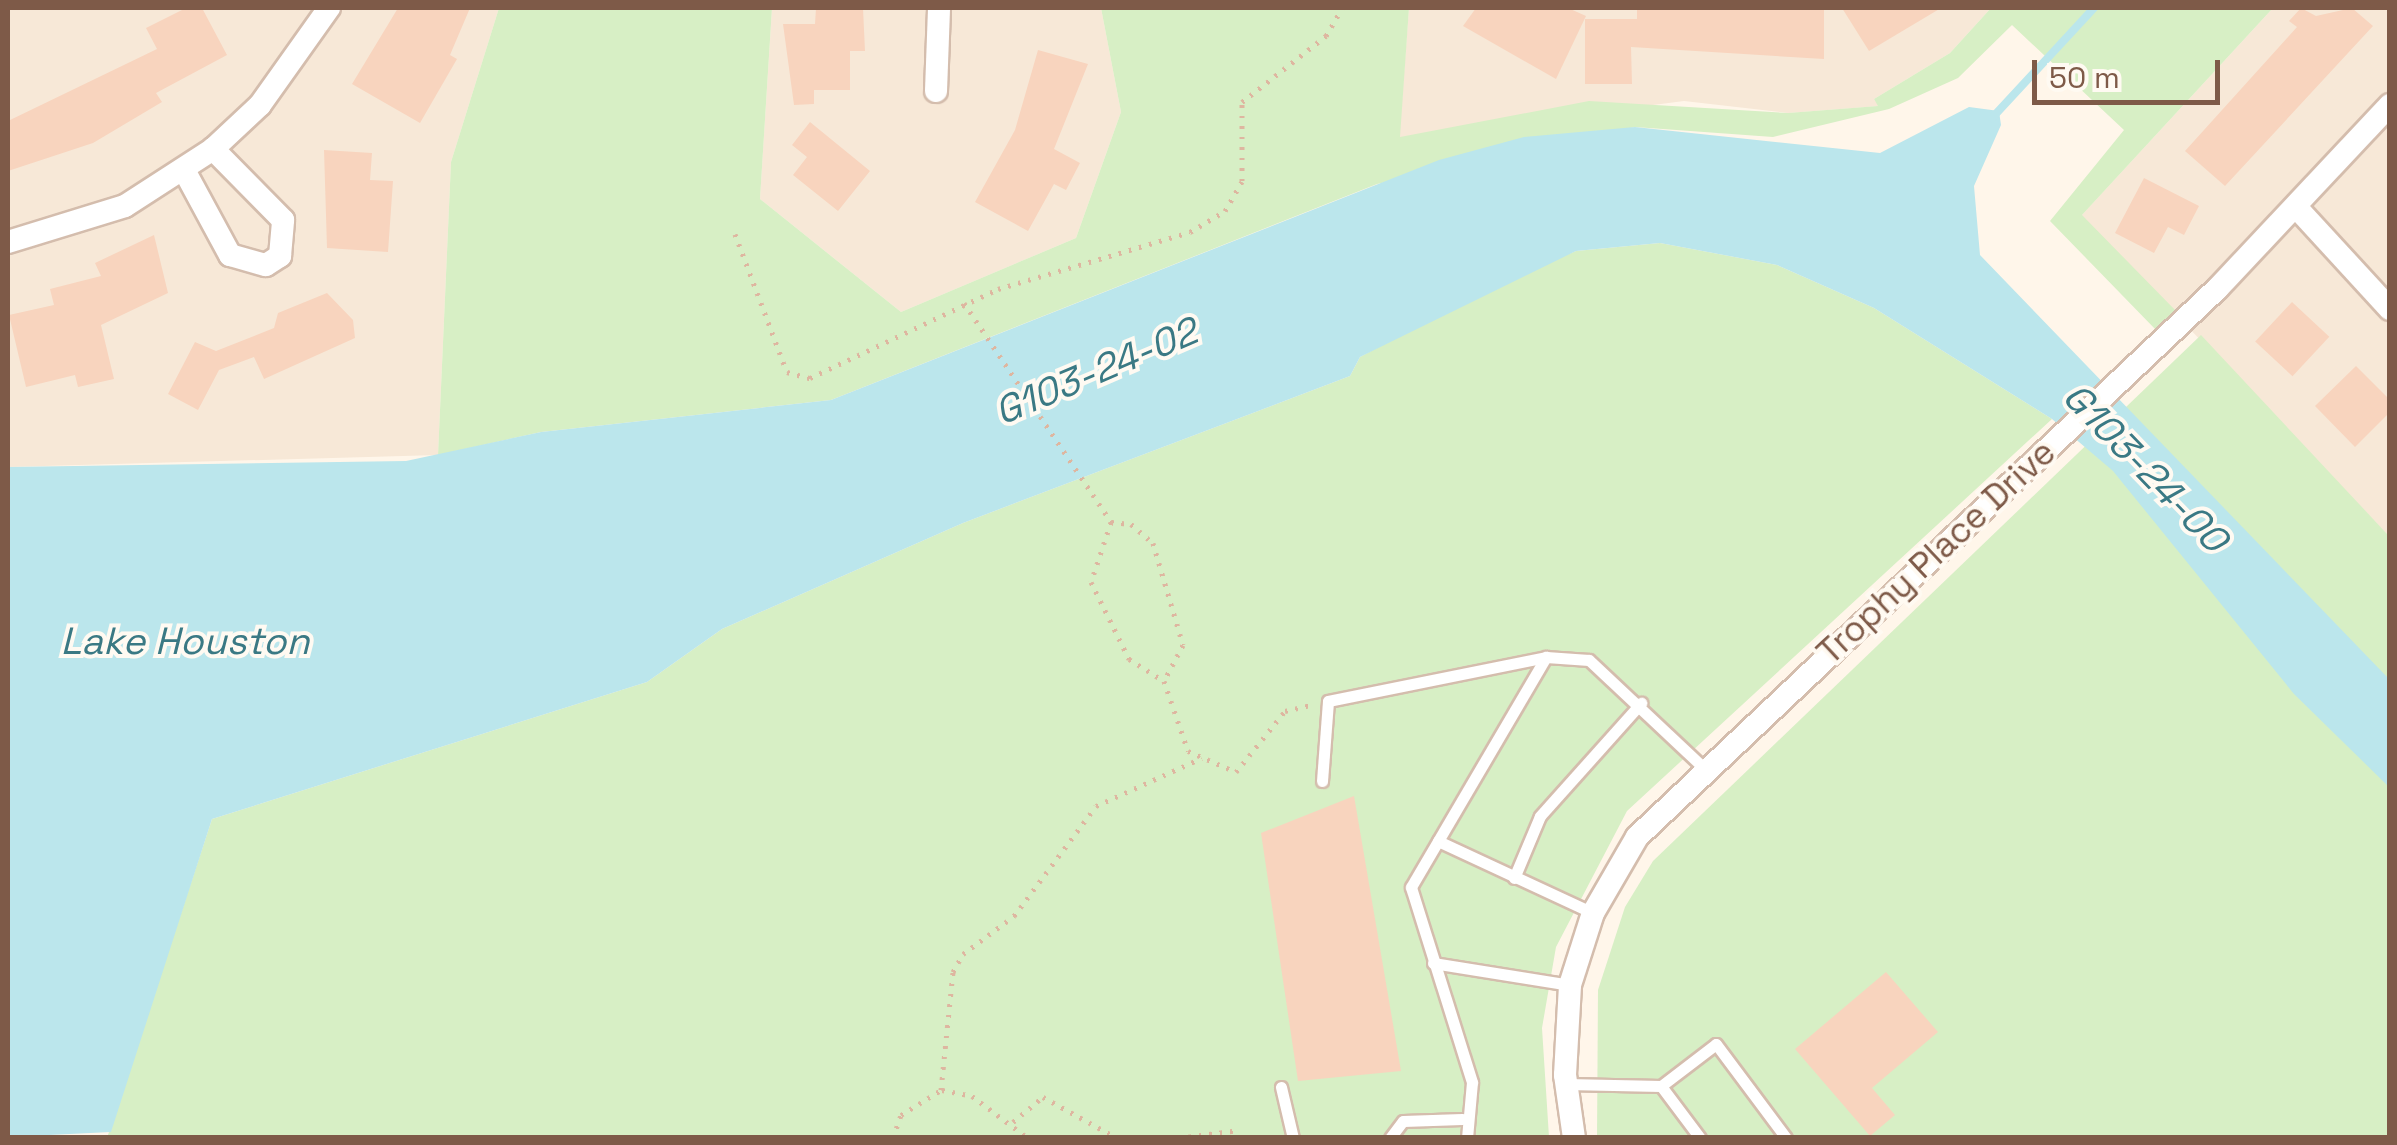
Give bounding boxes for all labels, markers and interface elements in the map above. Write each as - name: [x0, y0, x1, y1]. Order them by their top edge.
- scale bar: [2037, 40, 2224, 102]
- text: 50 m: [2049, 58, 2120, 97]
- water label: G103-24-02: [988, 309, 1204, 435]
- water label: G103-24-00: [2053, 374, 2237, 562]
- street label: Trophy Place Drive: [1808, 431, 2064, 673]
- water label: Lake Houston: [60, 619, 310, 665]

